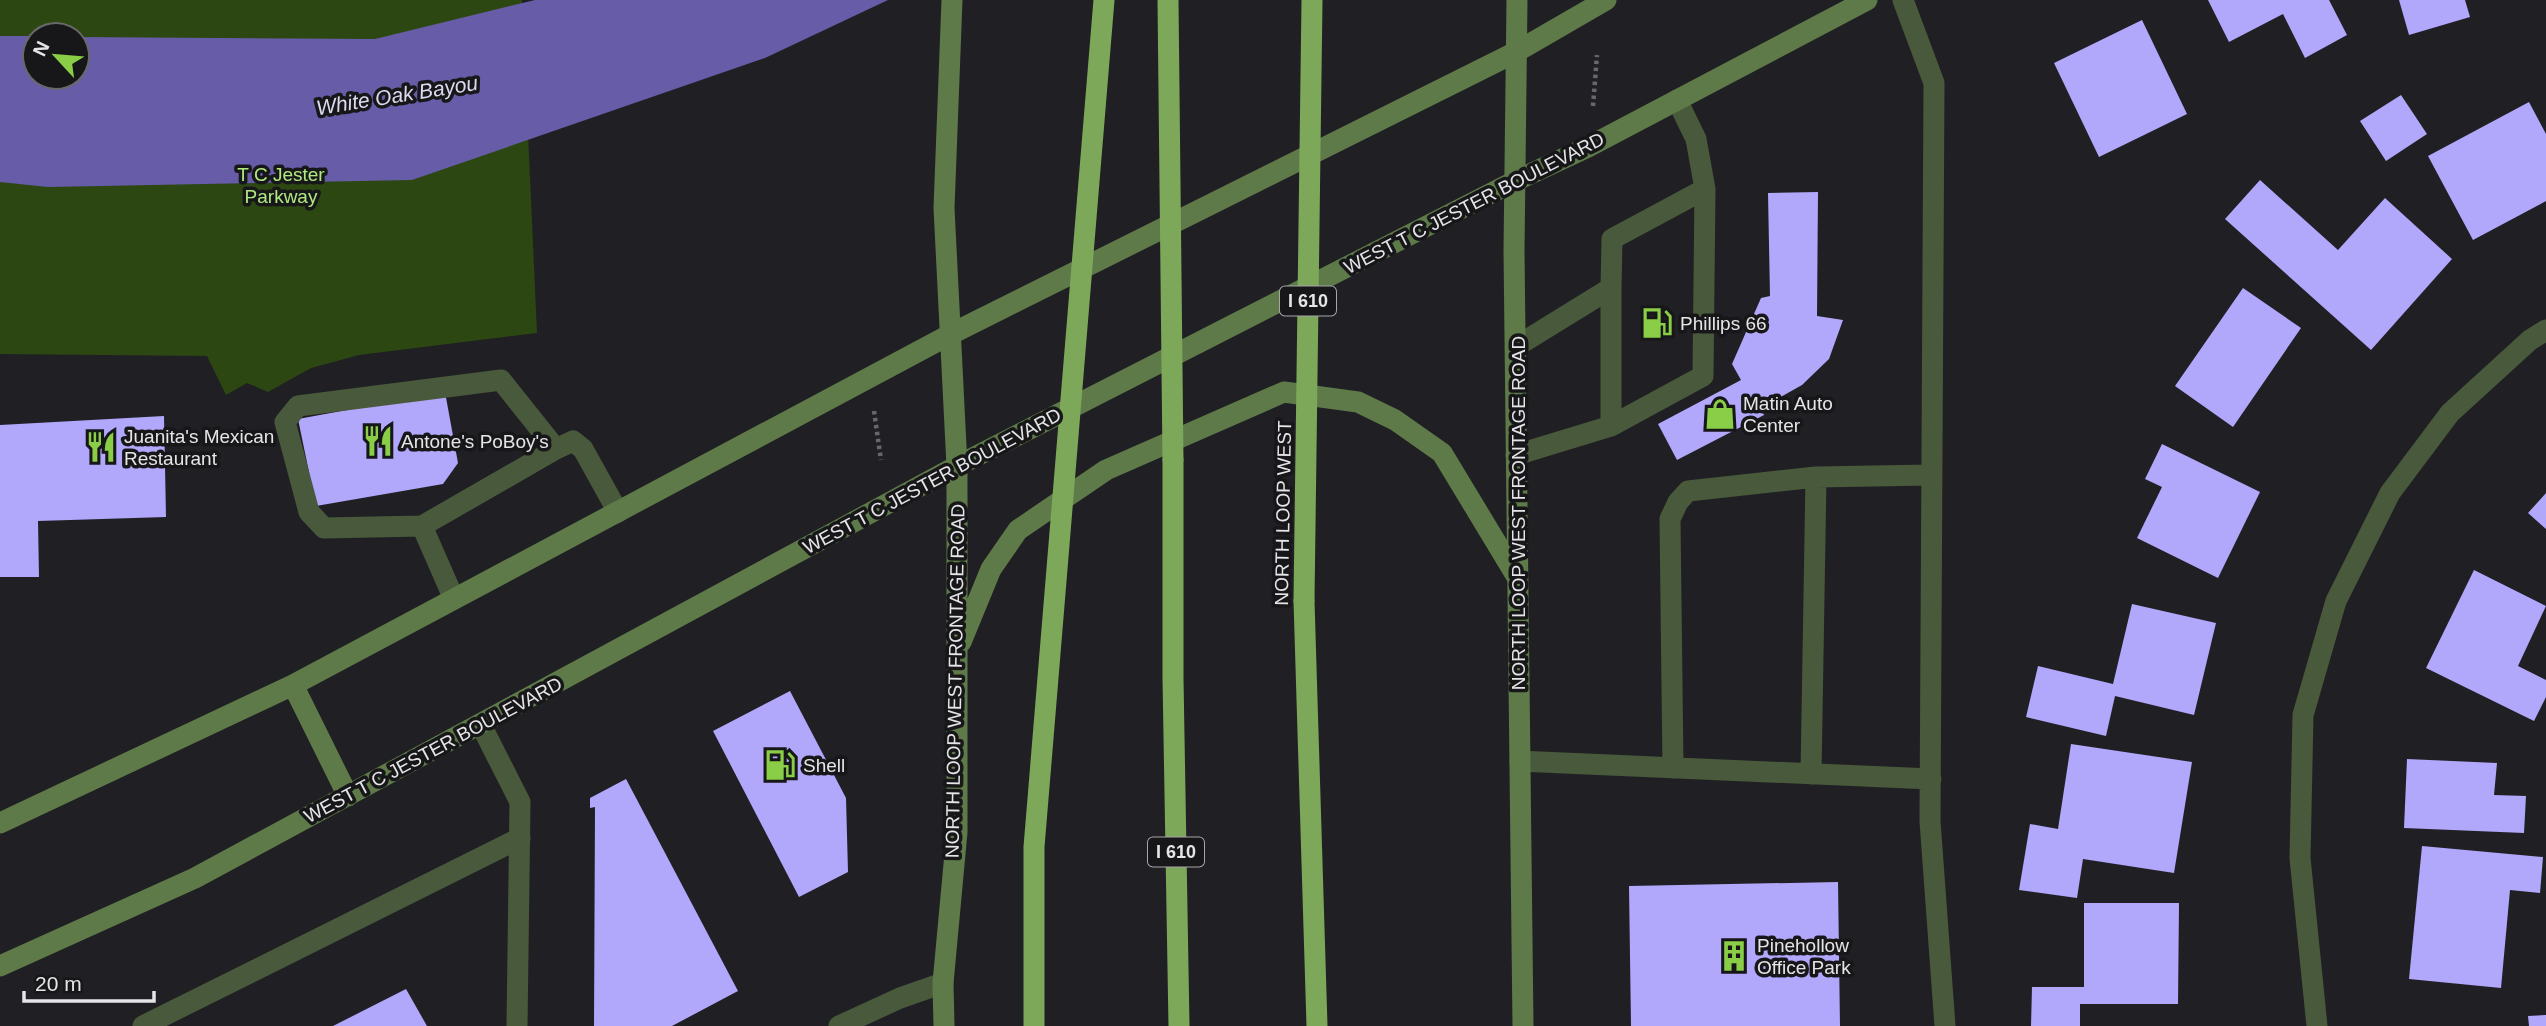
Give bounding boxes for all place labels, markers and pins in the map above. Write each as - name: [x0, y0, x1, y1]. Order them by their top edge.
- fuel station icon: Phillips 66: [1640, 306, 1674, 340]
- place label: Phillips 66: [1680, 313, 1767, 334]
- place label: Matin Auto Center: [1743, 393, 1833, 436]
- shop icon: Matin Auto Center: [1703, 397, 1737, 431]
- restaurant icon: Antone's PoBoy's: [361, 424, 395, 458]
- place label: Juanita's Mexican Restaurant: [124, 426, 274, 469]
- restaurant icon: Juanita's Mexican Restaurant: [84, 430, 118, 464]
- place label: Antone's PoBoy's: [401, 431, 549, 452]
- fuel station icon: Shell: [763, 748, 797, 782]
- place label: Shell: [803, 755, 845, 776]
- place label: Pinehollow Office Park: [1757, 935, 1851, 978]
- building icon: Pinehollow Office Park: [1717, 939, 1751, 973]

